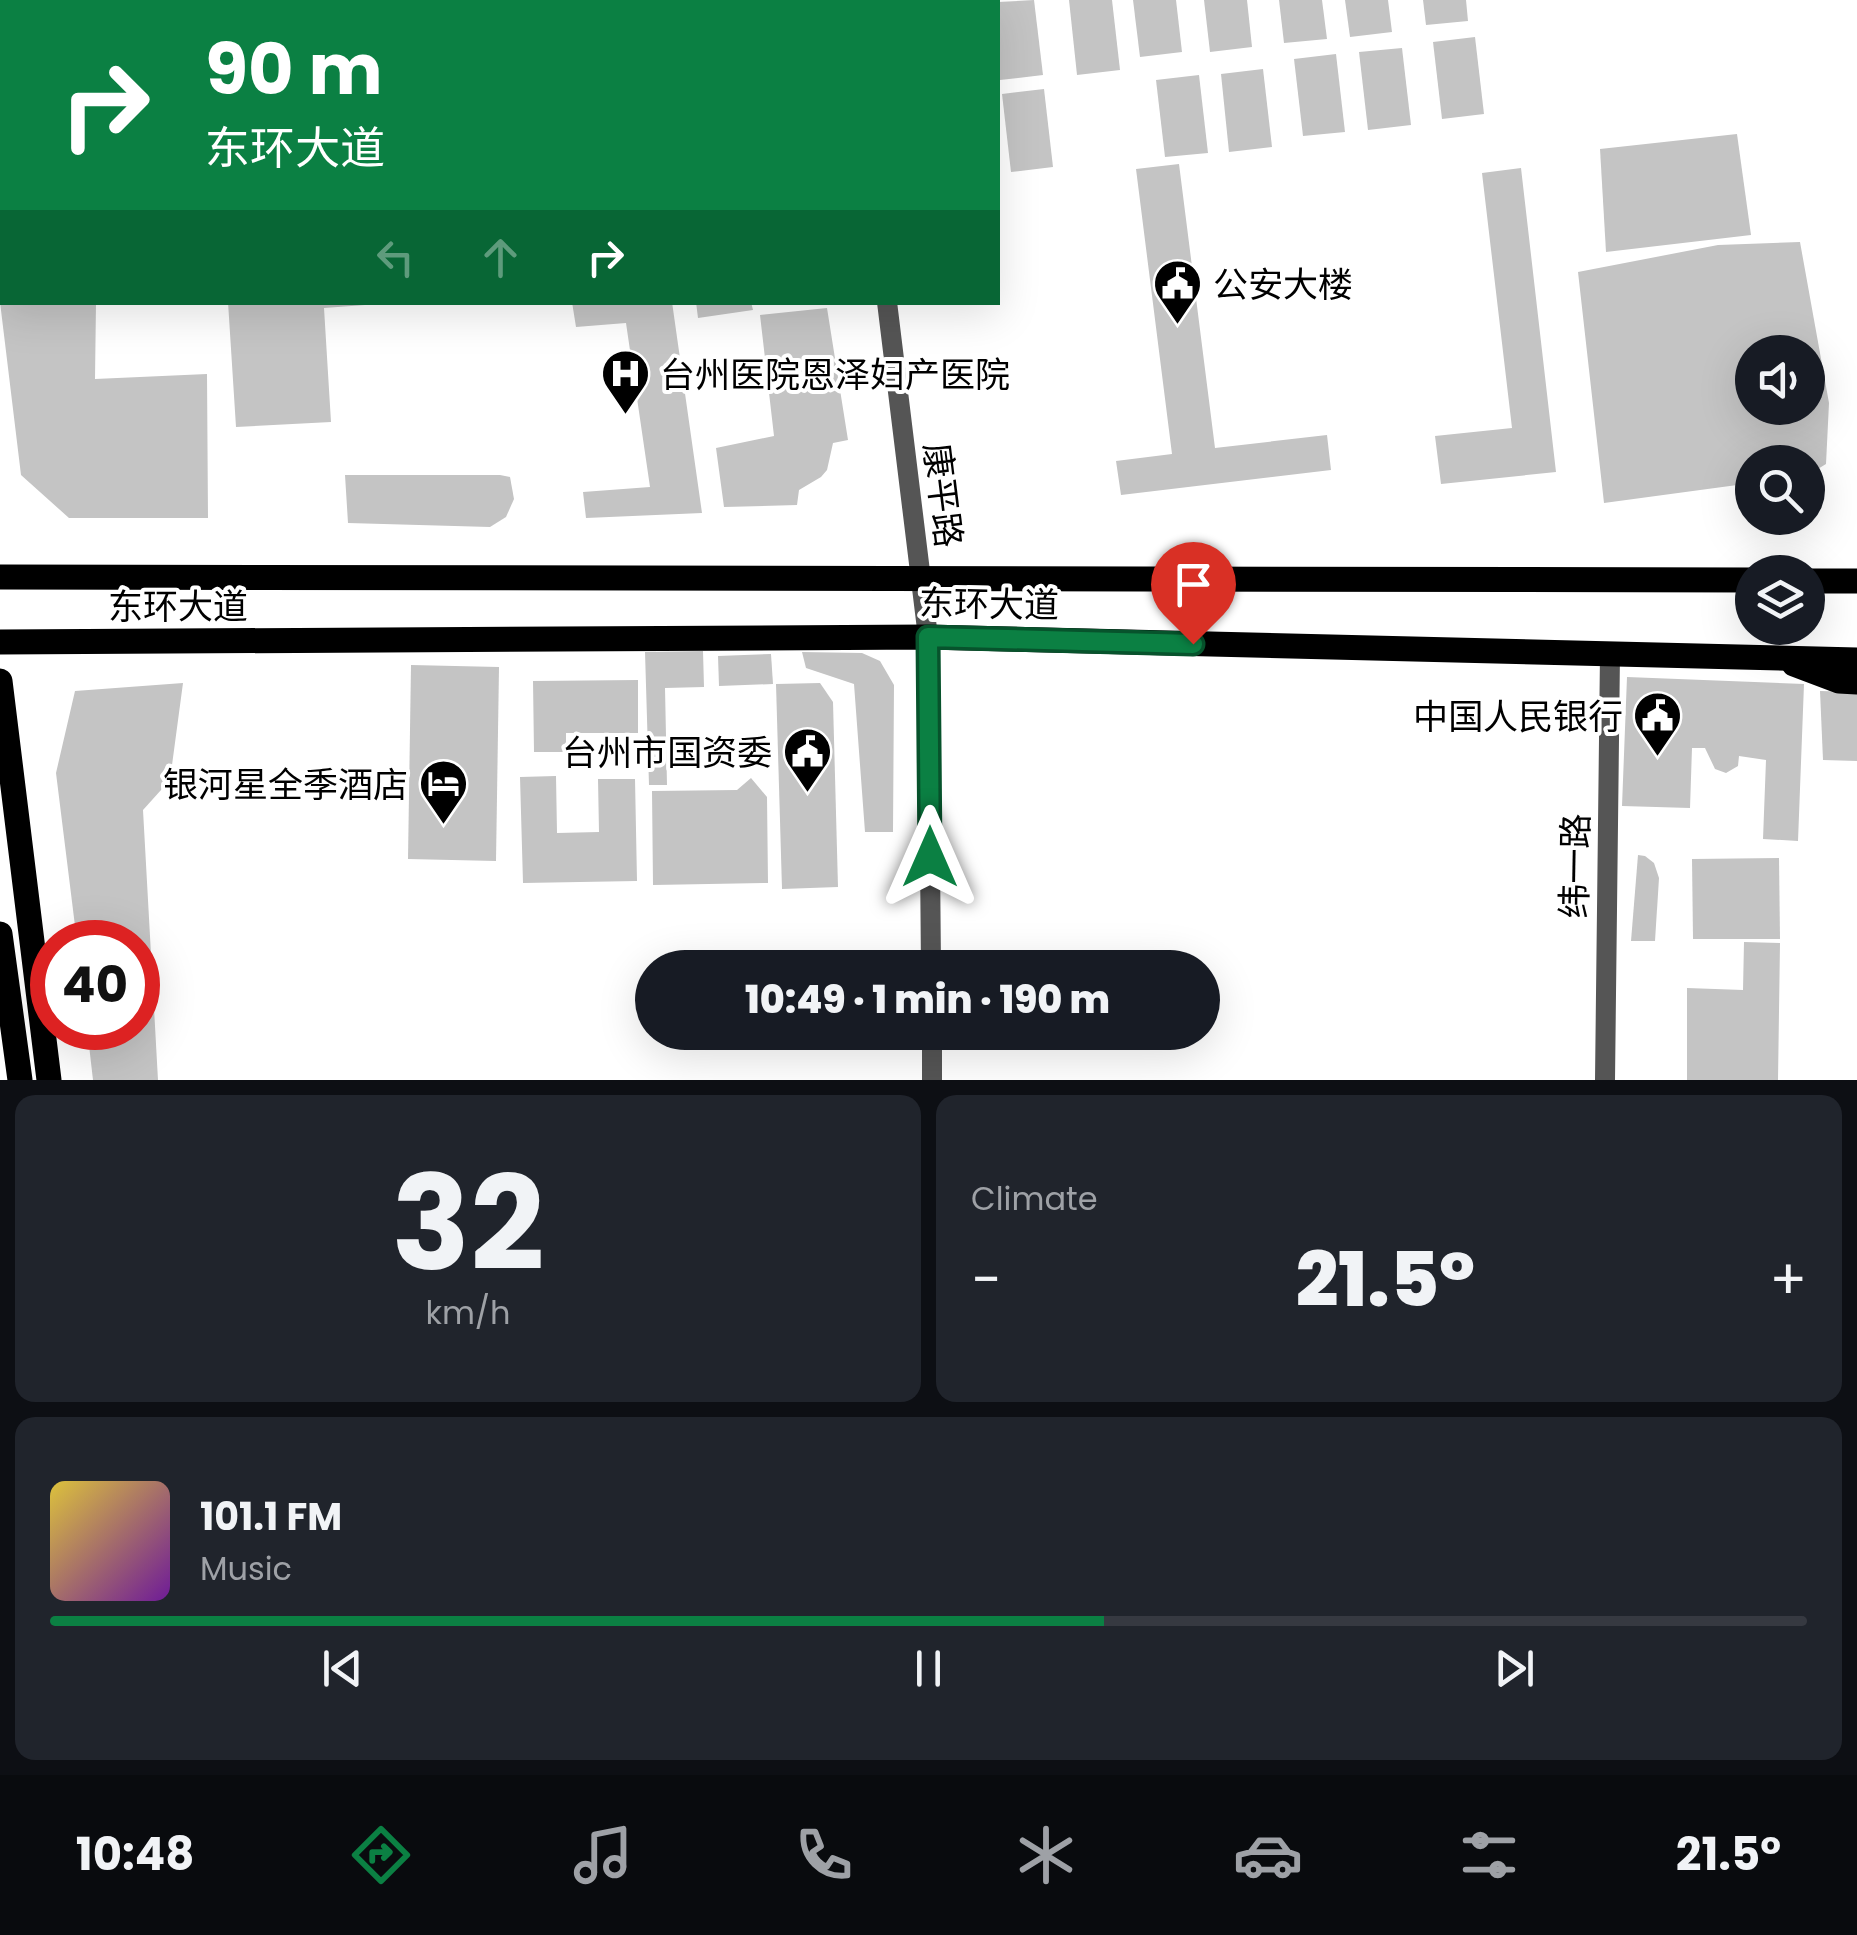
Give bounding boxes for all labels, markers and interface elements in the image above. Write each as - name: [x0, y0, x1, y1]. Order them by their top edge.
- text: 90 m: [205, 20, 383, 119]
- icon: right: [40, 40, 170, 170]
- text: 东环大道: [205, 117, 385, 180]
- icon: left: [368, 230, 423, 285]
- icon: ahead: [473, 230, 528, 285]
- icon: right: [578, 230, 633, 285]
- public building icon: 公安大楼: [1152, 258, 1204, 326]
- place label: 公安大楼: [1213, 260, 1353, 309]
- map controls: [1735, 335, 1825, 645]
- button: sound: [1735, 335, 1825, 425]
- hospital icon: 台州医院恩泽妇产医院: [599, 348, 651, 416]
- place label: 台州医院恩泽妇产医院: [660, 350, 1010, 399]
- street label: 康平路: [912, 440, 974, 550]
- button: search: [1735, 445, 1825, 535]
- pin: [1151, 542, 1236, 645]
- button: layers: [1735, 555, 1825, 645]
- icon: arrive: [1166, 557, 1221, 612]
- street label: 东环大道: [919, 578, 1059, 630]
- street label: 东环大道: [108, 582, 248, 631]
- public building icon: 中国人民银行: [1632, 690, 1684, 758]
- place label: 中国人民银行: [1413, 692, 1623, 741]
- public building icon: 台州市国资委: [781, 726, 833, 794]
- place label: 台州市国资委: [562, 728, 772, 777]
- hotel icon: 银河星全季酒店: [417, 758, 469, 826]
- place label: 银河星全季酒店: [163, 760, 408, 809]
- position arrow: [878, 805, 982, 909]
- street label: 纬一路: [1550, 813, 1600, 919]
- speed limit sign: 40: [30, 920, 160, 1050]
- text: 10:49 · 1 min · 190 m: [745, 973, 1110, 1026]
- text: 32: [392, 1132, 544, 1315]
- text: Climate: [971, 1176, 1098, 1221]
- text: 21.5°: [1296, 1227, 1475, 1332]
- text: −: [971, 1241, 1001, 1318]
- text: +: [1769, 1241, 1807, 1318]
- text: km/h: [425, 1290, 511, 1335]
- text: 101.1 FM: [200, 1490, 342, 1543]
- text: Music: [200, 1546, 292, 1591]
- icon: previous: [315, 1641, 370, 1696]
- icon: pause: [901, 1641, 956, 1696]
- icon: next: [1487, 1641, 1542, 1696]
- icon: directions: [346, 1820, 416, 1890]
- icon: music: [568, 1820, 638, 1890]
- icon: phone: [789, 1820, 859, 1890]
- icon: climate: [1011, 1820, 1081, 1890]
- icon: car: [1233, 1820, 1303, 1890]
- icon: filters: [1454, 1820, 1524, 1890]
- text: 10:48: [76, 1823, 194, 1886]
- text: 21.5°: [1676, 1823, 1781, 1886]

